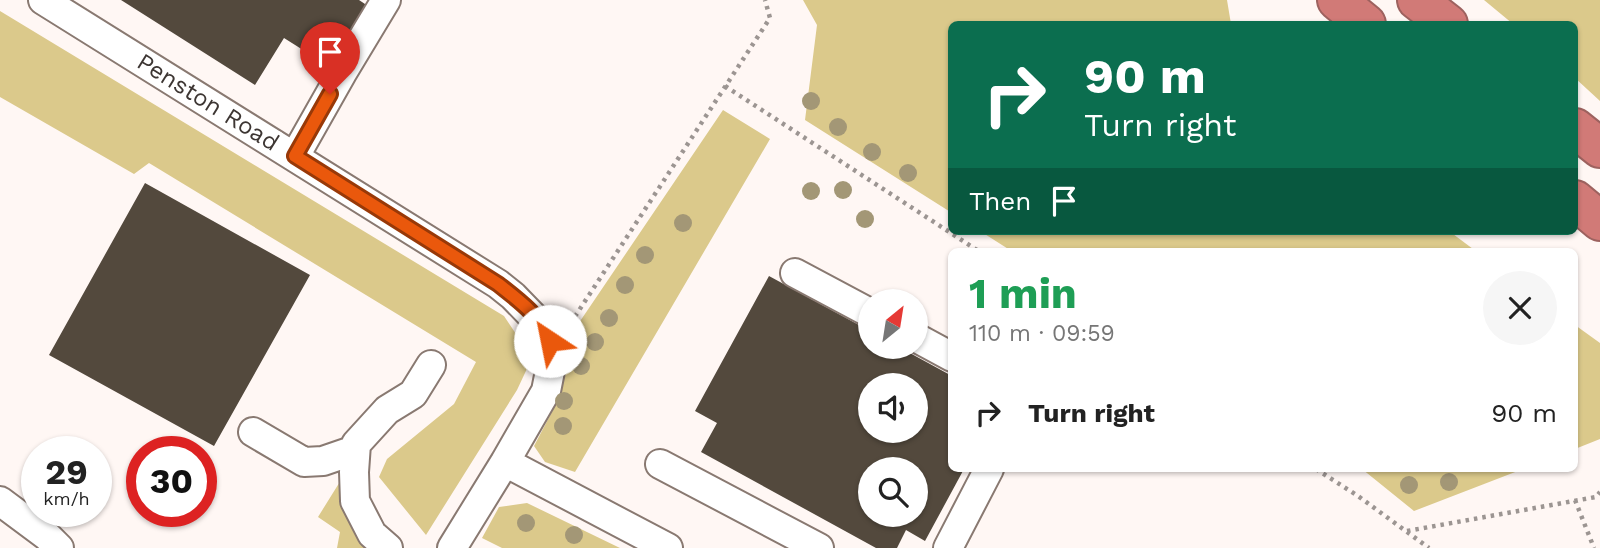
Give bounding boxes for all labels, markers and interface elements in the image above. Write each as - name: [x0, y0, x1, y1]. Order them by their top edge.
- pin: [300, 22, 360, 94]
- icon: arrive: [311, 33, 349, 71]
- street label: Penston Road: [132, 47, 284, 157]
- text: 90 m: [1084, 47, 1206, 105]
- icon: right: [969, 49, 1060, 140]
- text: Turn right: [1084, 106, 1236, 144]
- icon: arrive: [1045, 182, 1083, 220]
- text: Then: [969, 186, 1031, 216]
- text: 1 min: [969, 269, 1077, 318]
- button: close: [1483, 271, 1557, 345]
- north arrow: [858, 289, 928, 359]
- map controls: [858, 289, 928, 527]
- position arrow: [513, 304, 587, 378]
- text: 110 m · 09:59: [969, 320, 1115, 347]
- button: sound: [858, 373, 928, 443]
- icon: right: [969, 394, 1007, 432]
- text: Turn right: [1028, 398, 1155, 428]
- text: 90 m: [1491, 398, 1557, 428]
- speed limit sign: 30: [126, 436, 217, 527]
- text: 29: [45, 451, 88, 493]
- button: search: [858, 457, 928, 527]
- text: km/h: [43, 488, 90, 509]

